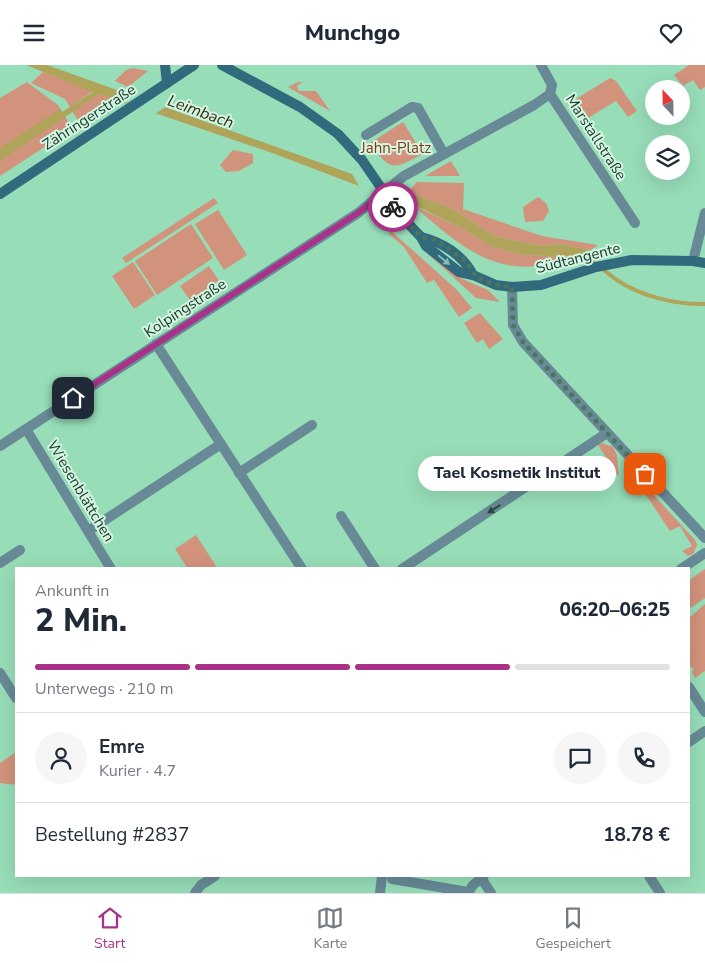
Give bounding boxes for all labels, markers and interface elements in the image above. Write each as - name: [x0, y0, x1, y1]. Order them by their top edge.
- text: Munchgo: [305, 18, 400, 48]
- icon: menu: [20, 19, 48, 47]
- icon: heart: [657, 19, 685, 47]
- street label: Zähringerstraße: [39, 79, 140, 155]
- north arrow: [645, 80, 690, 125]
- map controls: [645, 80, 690, 180]
- water label: Leimbach: [165, 90, 237, 134]
- street label: Marstallstraße: [561, 90, 631, 184]
- button: layers: [645, 135, 690, 180]
- park label: Jahn-Platz: [360, 138, 431, 158]
- courier: [368, 182, 418, 232]
- icon: bike: [379, 193, 407, 221]
- street label: Südtangente: [534, 238, 622, 278]
- one-way arrow: [437, 255, 450, 266]
- street label: Kolpingstraße: [140, 274, 230, 342]
- pin: [52, 377, 94, 419]
- icon: home: [59, 384, 87, 412]
- street label: Wiesenblättchen: [43, 437, 119, 545]
- pin: [624, 453, 666, 495]
- callout: Tael Kosmetik Institut: [418, 457, 615, 491]
- icon: bag: [631, 460, 659, 488]
- text: Tael Kosmetik Institut: [434, 462, 600, 484]
- one-way arrow: [487, 504, 500, 514]
- text: Ankunft in: [35, 580, 109, 602]
- text: 06:20–06:25: [559, 597, 670, 623]
- text: 2 Min.: [35, 599, 127, 642]
- text: Unterwegs · 210 m: [35, 678, 173, 700]
- button: person: [35, 732, 87, 784]
- button: chat: [554, 732, 606, 784]
- button: phone: [618, 732, 670, 784]
- text: Emre: [99, 734, 145, 760]
- text: Kurier · 4.7: [99, 760, 176, 782]
- text: Bestellung #2837: [35, 822, 189, 848]
- text: 18.78 €: [603, 822, 670, 848]
- tab: Start: [94, 904, 125, 953]
- tab: Karte: [313, 904, 347, 953]
- tab: Gespeichert: [536, 904, 611, 953]

